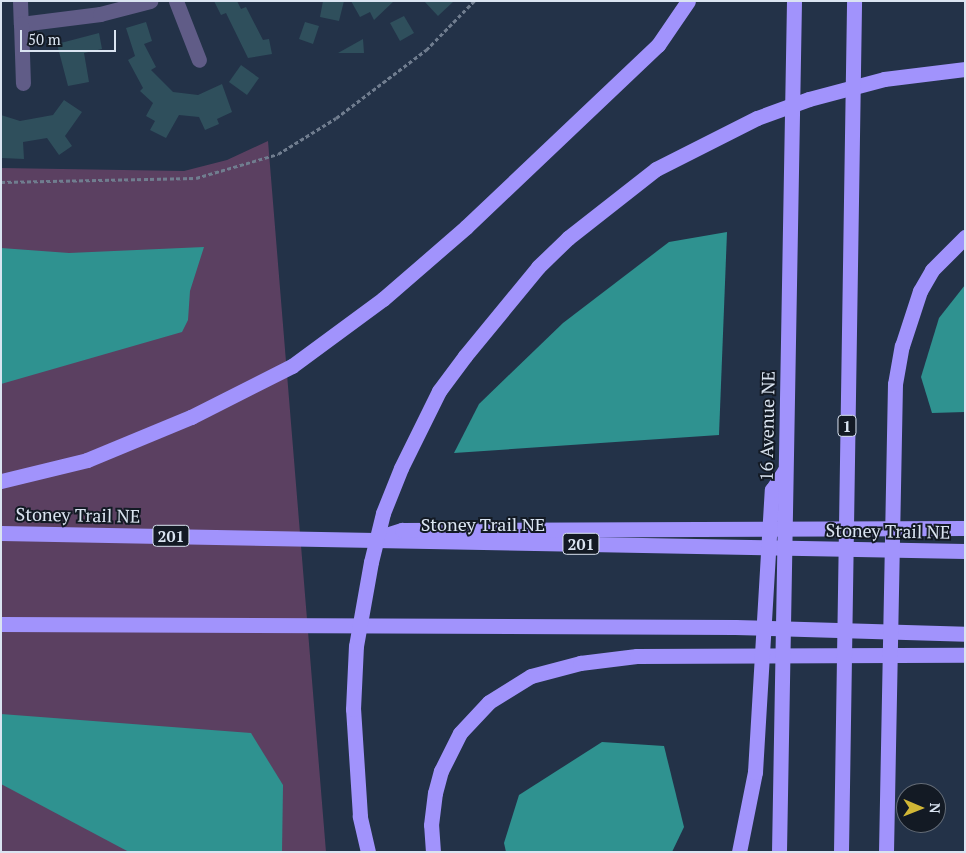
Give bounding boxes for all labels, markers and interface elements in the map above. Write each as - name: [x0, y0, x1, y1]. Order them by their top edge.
- scale bar: [22, 20, 119, 52]
- text: 50 m: [28, 29, 61, 49]
- street label: 16 Avenue NE: [755, 371, 779, 481]
- road number: 1: [837, 412, 857, 440]
- street label: Stoney Trail NE: [16, 503, 140, 527]
- street label: Stoney Trail NE: [421, 513, 545, 535]
- street label: Stoney Trail NE: [826, 519, 950, 543]
- road number: 201: [152, 522, 190, 550]
- road number: 201: [562, 530, 600, 558]
- north arrow: [896, 783, 946, 833]
- text: N: [926, 803, 945, 814]

